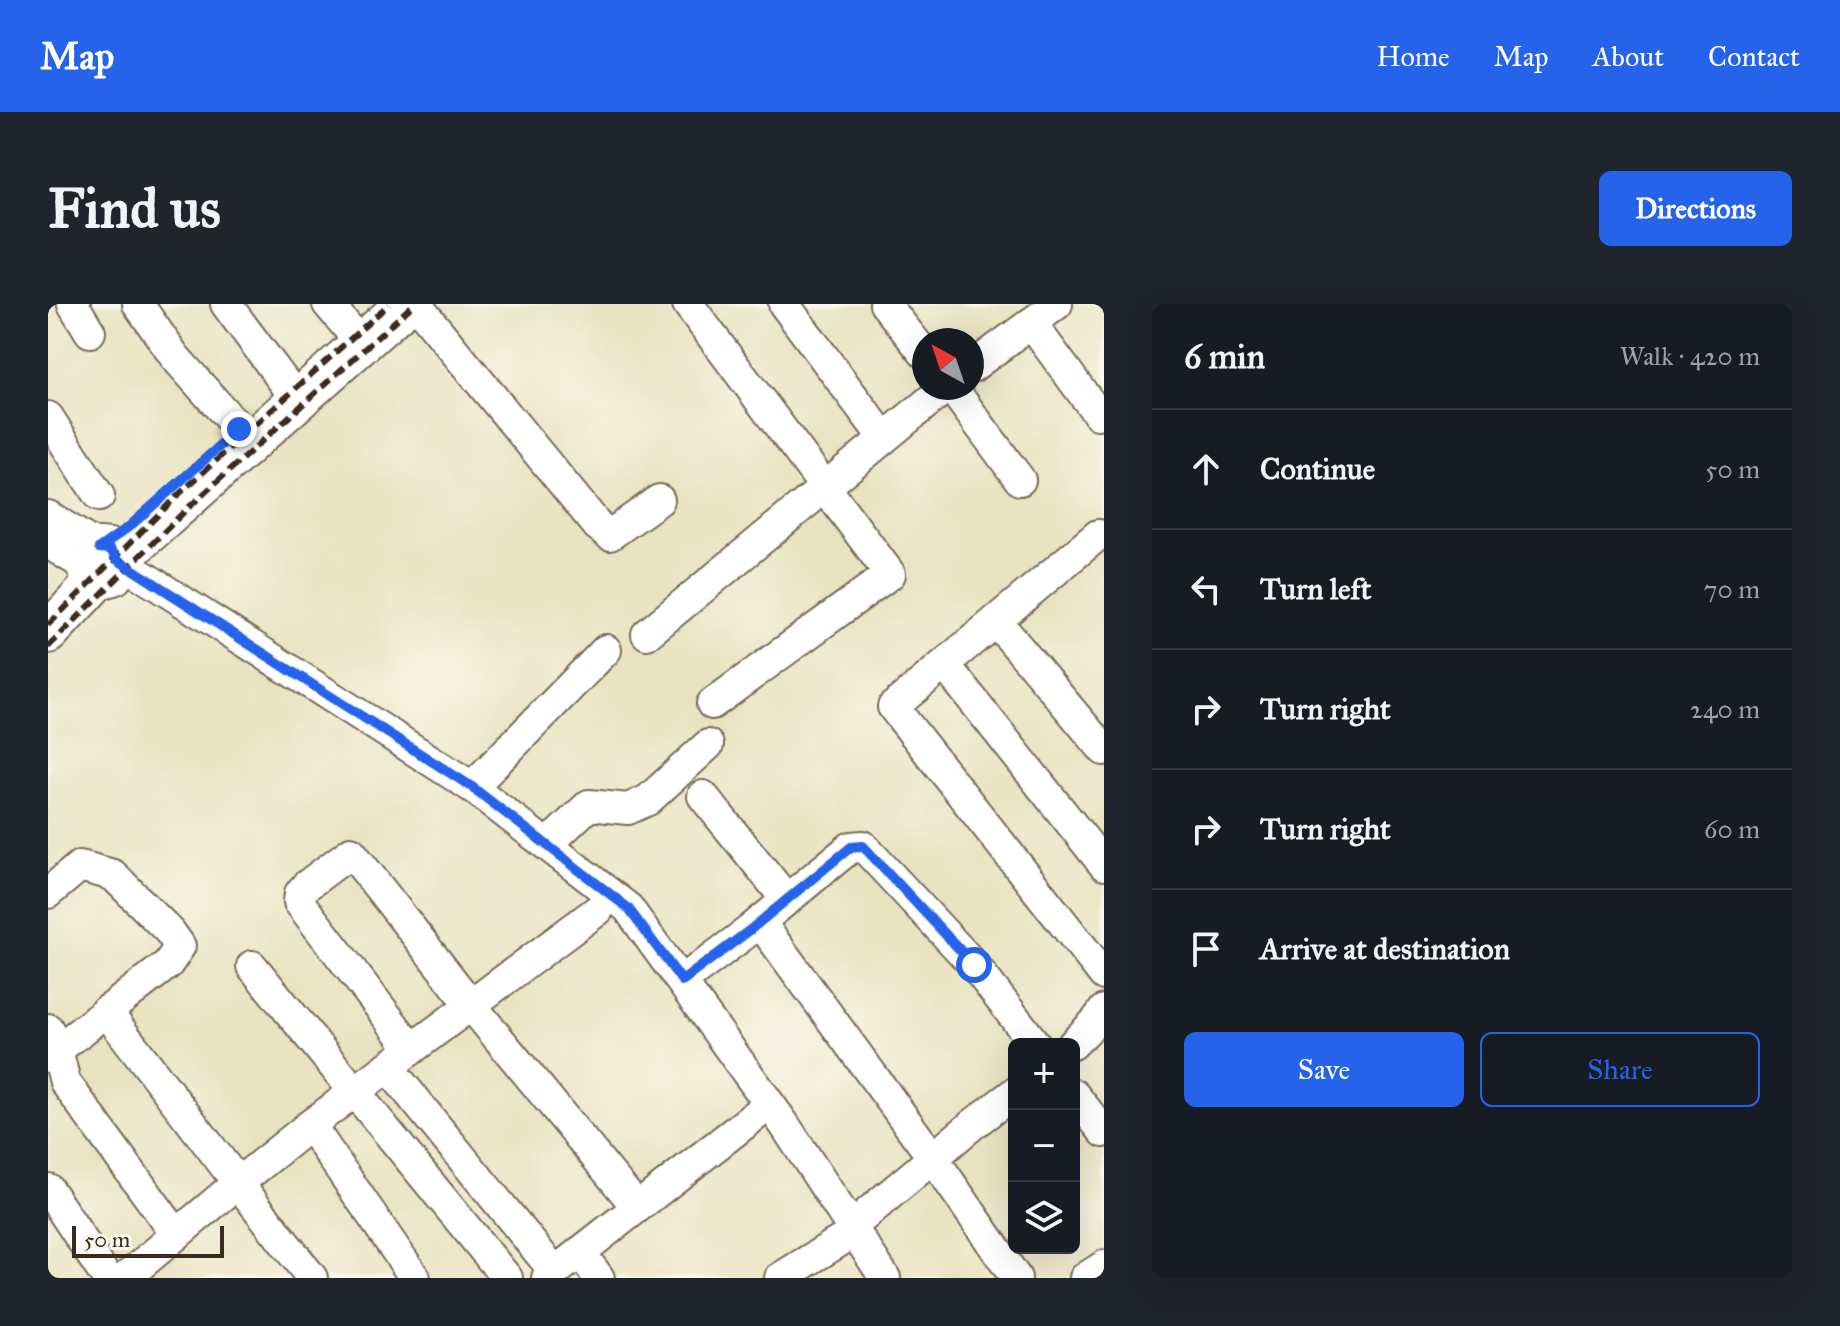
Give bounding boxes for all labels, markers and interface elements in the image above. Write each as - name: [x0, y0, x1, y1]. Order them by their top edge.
- text: Map: [40, 33, 114, 79]
- text: Home: [1377, 39, 1450, 74]
- text: Map: [1494, 39, 1548, 74]
- text: About: [1592, 39, 1664, 74]
- text: Contact: [1708, 39, 1800, 74]
- button: Directions: [1599, 171, 1792, 246]
- text: Find us: [48, 174, 221, 242]
- north arrow: [912, 328, 984, 400]
- text: 6 min: [1184, 336, 1265, 377]
- text: Walk · 420 m: [1620, 340, 1760, 372]
- route end: [221, 411, 257, 447]
- icon: ahead: [1184, 447, 1228, 491]
- text: Continue: [1260, 451, 1375, 487]
- text: 50 m: [1705, 453, 1760, 485]
- icon: left: [1184, 567, 1228, 611]
- text: Turn left: [1260, 571, 1371, 607]
- text: 70 m: [1704, 573, 1760, 605]
- icon: right: [1184, 687, 1228, 731]
- text: Turn right: [1260, 691, 1391, 727]
- text: 240 m: [1690, 693, 1760, 725]
- icon: right: [1184, 807, 1228, 851]
- text: Turn right: [1260, 811, 1391, 847]
- text: 60 m: [1704, 813, 1760, 845]
- icon: arrive: [1184, 927, 1228, 971]
- text: Arrive at destination: [1260, 931, 1510, 967]
- route start: [956, 947, 992, 983]
- button: Save: [1184, 1032, 1464, 1107]
- button: Share: [1480, 1032, 1760, 1107]
- map controls: [1008, 1038, 1080, 1254]
- button: +: [1008, 1038, 1080, 1110]
- button: −: [1008, 1110, 1080, 1182]
- button: layers: [1008, 1182, 1080, 1254]
- scale bar: [72, 1222, 224, 1258]
- text: 50 m: [84, 1226, 130, 1253]

